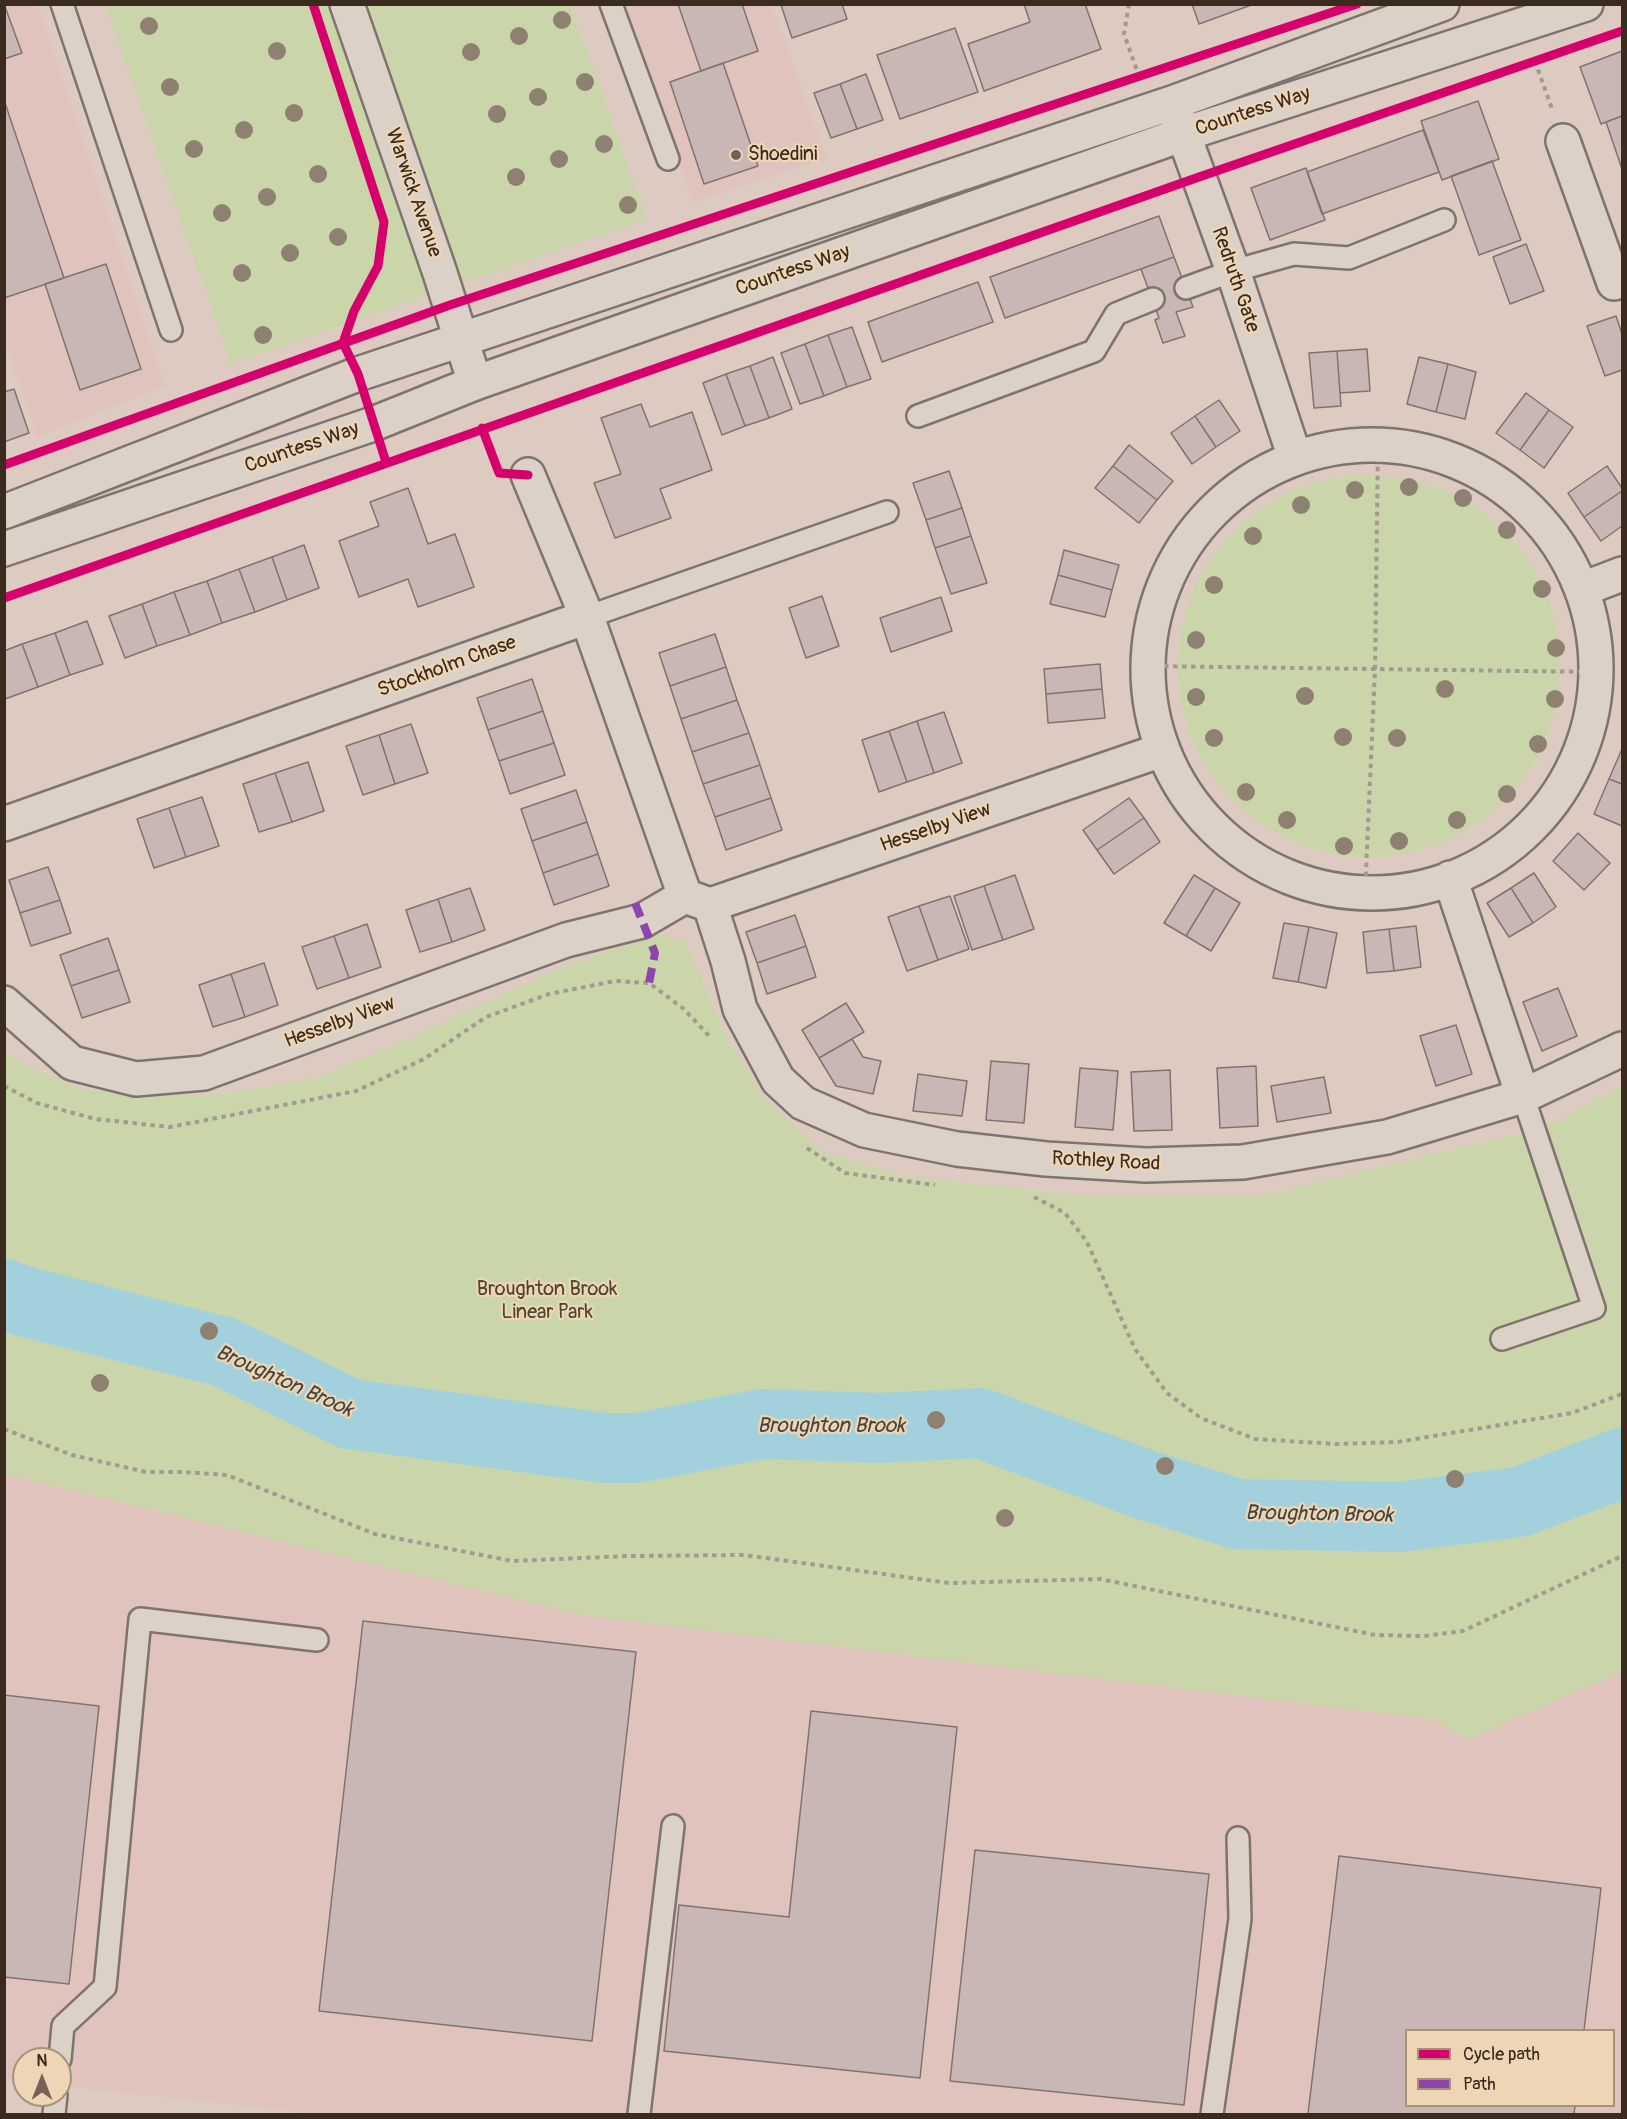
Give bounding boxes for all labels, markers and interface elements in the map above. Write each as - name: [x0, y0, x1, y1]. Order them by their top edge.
- street label: Countess Way: [1193, 82, 1313, 142]
- street label: Warwick Avenue: [380, 125, 446, 261]
- place label: Shoedini: [748, 143, 818, 167]
- marker: Shoedini: [729, 148, 743, 162]
- street label: Redruth Gate: [1206, 224, 1264, 336]
- street label: Countess Way: [733, 240, 853, 302]
- street label: Countess Way: [242, 417, 362, 479]
- street label: Stockholm Chase: [374, 631, 520, 703]
- street label: Hesselby View: [877, 798, 995, 858]
- street label: Hesselby View: [281, 992, 399, 1054]
- street label: Rothley Road: [1051, 1147, 1161, 1177]
- park label: Broughton Brook Linear Park: [477, 1278, 617, 1325]
- water label: Broughton Brook: [211, 1340, 357, 1424]
- water label: Broughton Brook: [757, 1414, 905, 1440]
- water label: Broughton Brook: [1245, 1501, 1393, 1529]
- legend: [1405, 2029, 1615, 2107]
- text: Cycle path: [1463, 2043, 1540, 2066]
- north arrow: [12, 2047, 72, 2107]
- text: N: [37, 2051, 47, 2071]
- text: Path: [1463, 2073, 1496, 2096]

